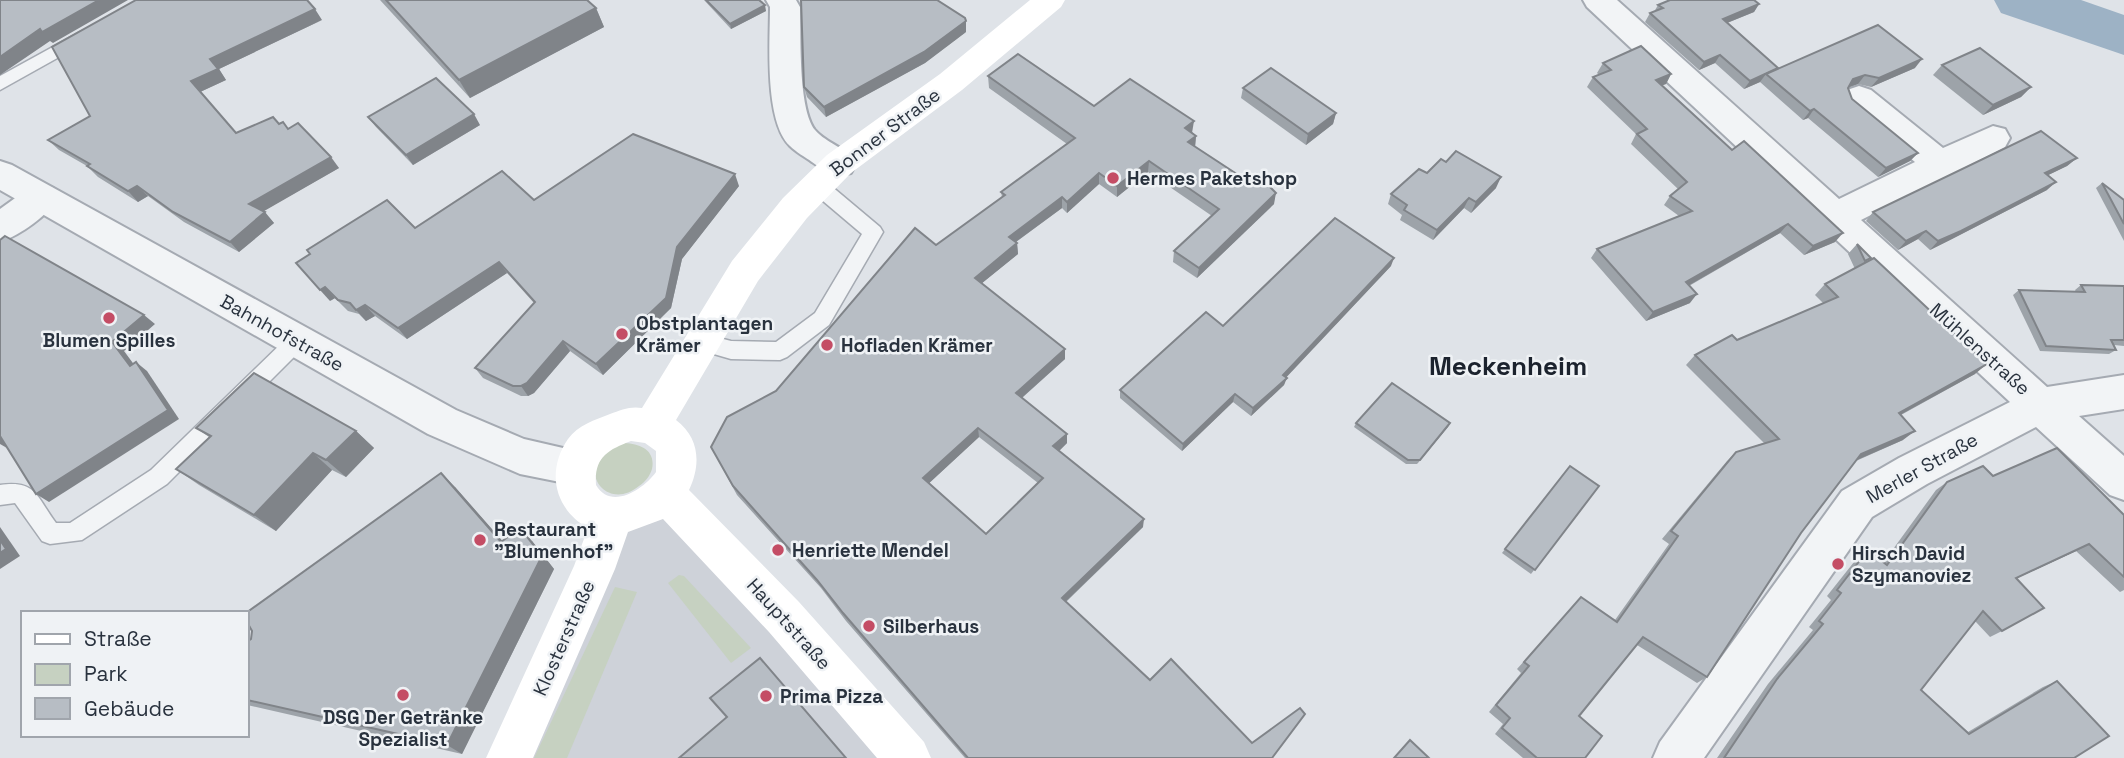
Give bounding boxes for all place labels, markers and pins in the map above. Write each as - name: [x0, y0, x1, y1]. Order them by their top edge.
- place label: Hermes Paketshop: [1127, 166, 1297, 191]
- marker: Hermes Paketshop: [1105, 170, 1121, 186]
- marker: Blumen Spilles: [101, 310, 117, 326]
- place label: Obstplantagen Krämer: [636, 311, 773, 358]
- marker: Obstplantagen Krämer: [614, 326, 630, 342]
- place label: Blumen Spilles: [43, 328, 175, 353]
- place label: Hofladen Krämer: [841, 333, 993, 358]
- marker: Hofladen Krämer: [819, 337, 835, 353]
- place label: Restaurant "Blumenhof": [494, 517, 613, 564]
- marker: Restaurant "Blumenhof": [472, 532, 488, 548]
- place label: Henriette Mendel: [792, 538, 949, 563]
- place label: Hirsch David Szymanoviez: [1852, 541, 1971, 588]
- marker: Henriette Mendel: [770, 542, 786, 558]
- marker: Hirsch David Szymanoviez: [1830, 556, 1846, 572]
- place label: Silberhaus: [883, 614, 979, 639]
- marker: Silberhaus: [861, 618, 877, 634]
- place label: Prima Pizza: [780, 684, 883, 709]
- marker: DSG Der Getränke Spezialist: [395, 687, 411, 703]
- marker: Prima Pizza: [758, 688, 774, 704]
- place label: DSG Der Getränke Spezialist: [323, 705, 483, 752]

